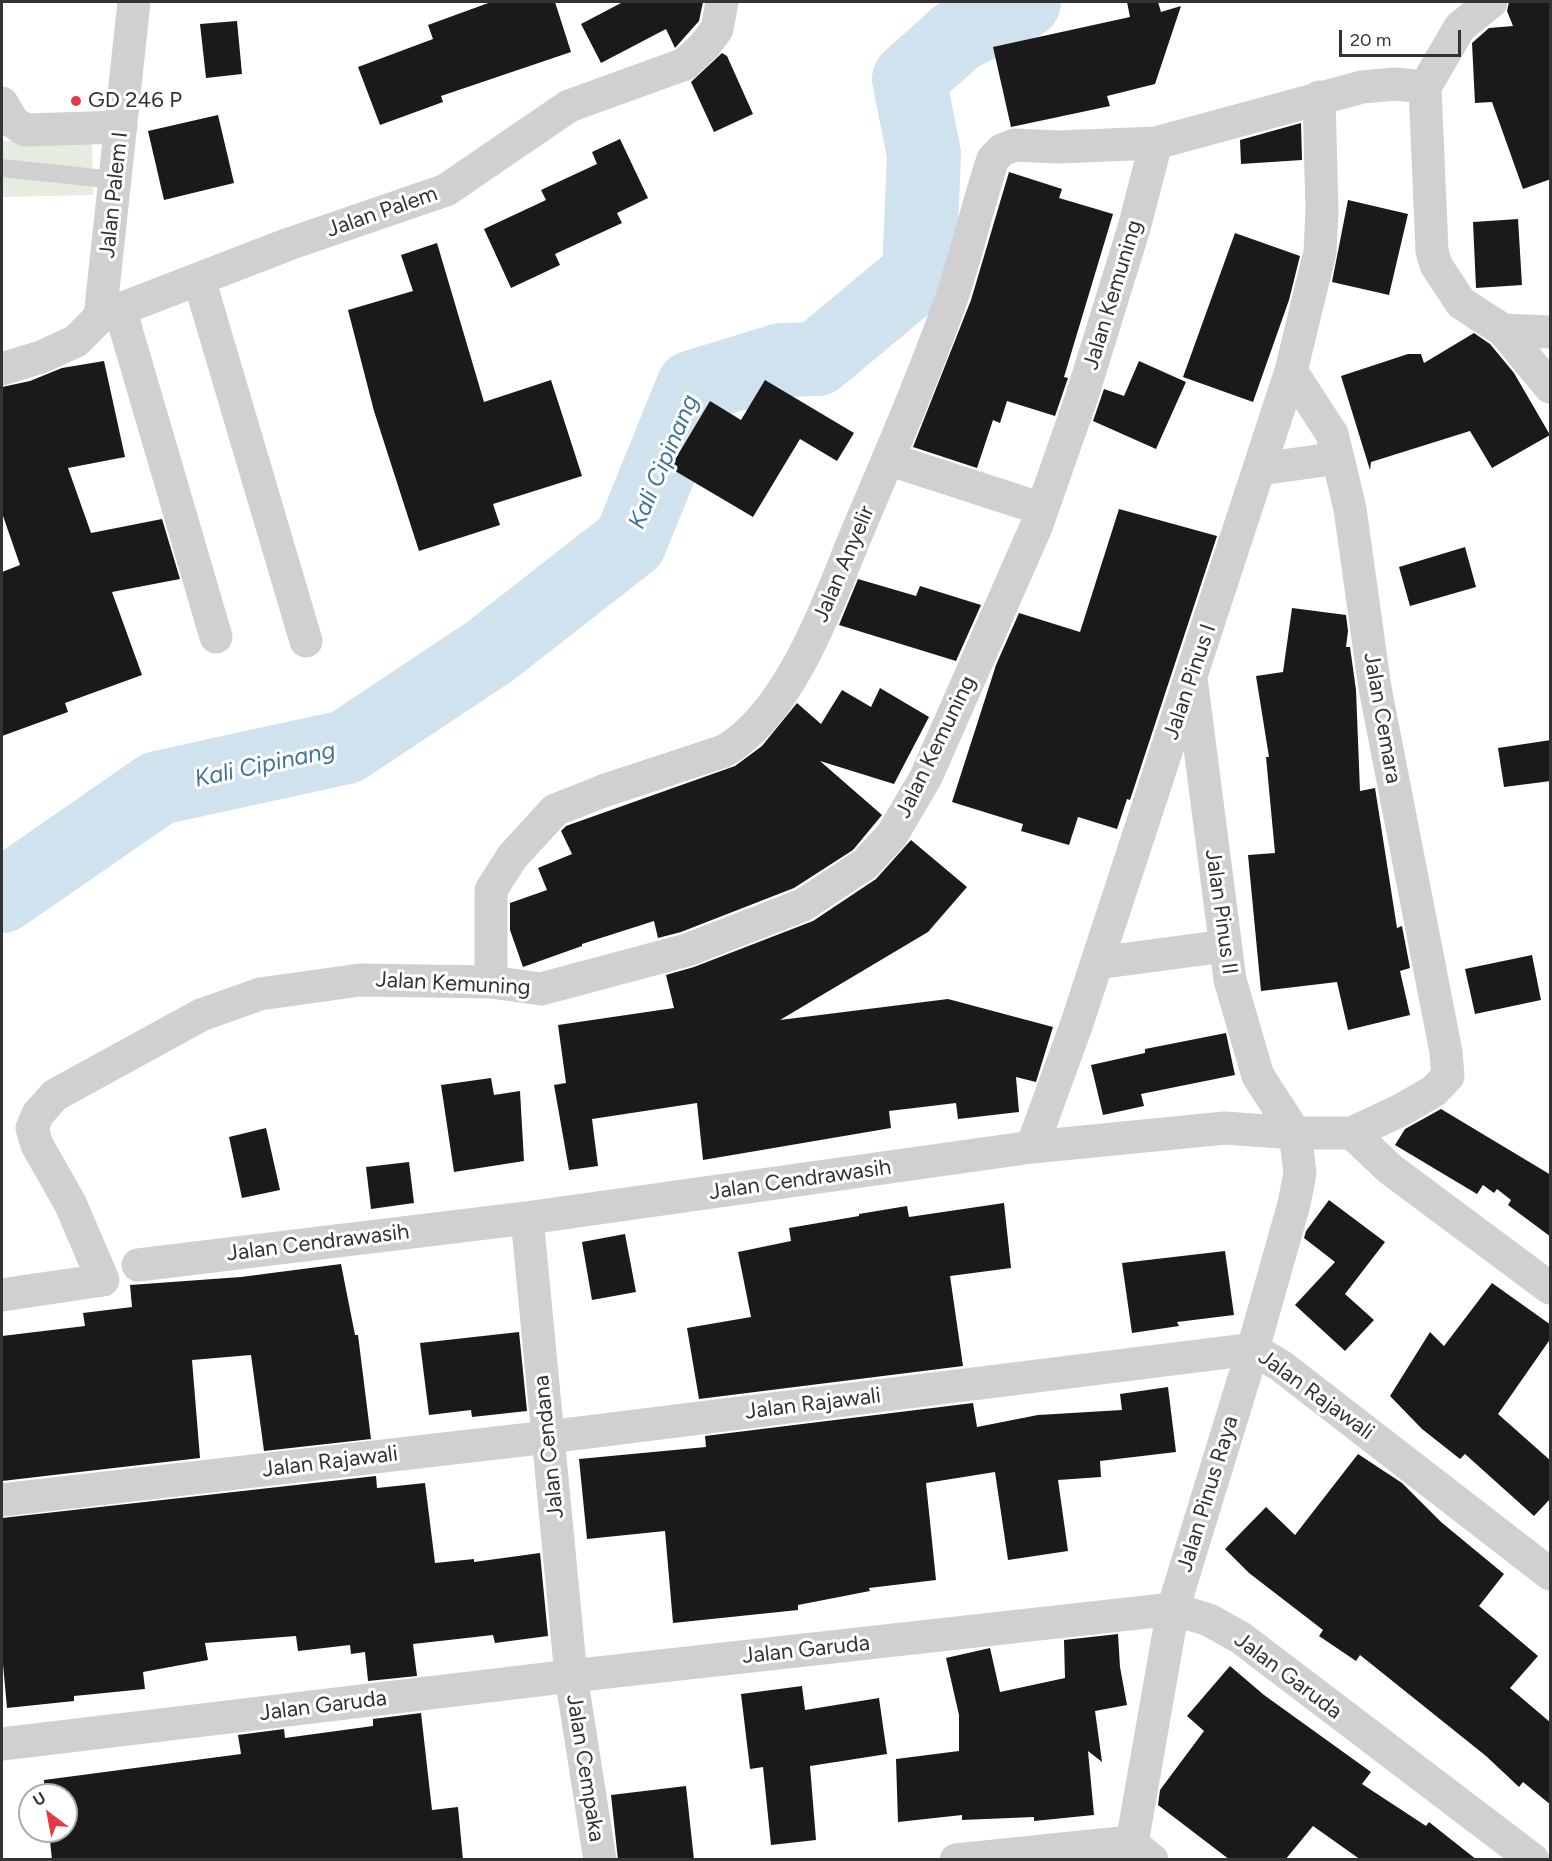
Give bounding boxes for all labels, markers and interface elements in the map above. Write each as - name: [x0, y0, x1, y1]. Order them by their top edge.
- scale bar: [1342, 18, 1464, 56]
- text: 20 m: [1350, 29, 1391, 51]
- place label: GD 246 P: [88, 88, 182, 114]
- marker: GD 246 P: [69, 94, 83, 108]
- street label: Jalan Palem I: [94, 130, 134, 260]
- street label: Jalan Palem: [323, 181, 441, 243]
- street label: Jalan Kemuning: [1078, 217, 1148, 373]
- water label: Kali Cipinang: [623, 391, 705, 533]
- street label: Jalan Anyelir: [808, 502, 880, 626]
- street label: Jalan Pinus I: [1158, 621, 1222, 743]
- street label: Jalan Cemara: [1357, 650, 1407, 786]
- street label: Jalan Kemuning: [890, 671, 982, 823]
- water label: Kali Cipinang: [192, 736, 338, 794]
- street label: Jalan Pinus II: [1199, 848, 1243, 976]
- street label: Jalan Kemuning: [375, 967, 531, 1001]
- street label: Jalan Cendrawasih: [707, 1154, 893, 1206]
- street label: Jalan Cendrawasih: [225, 1219, 411, 1267]
- street label: Jalan Rajawali: [1253, 1344, 1379, 1446]
- street label: Jalan Cendana: [528, 1374, 570, 1520]
- street label: Jalan Rajawali: [744, 1383, 882, 1425]
- street label: Jalan Pinus Raya: [1172, 1413, 1244, 1575]
- street label: Jalan Rajawali: [261, 1441, 399, 1483]
- street label: Jalan Garuda: [1229, 1627, 1347, 1725]
- street label: Jalan Garuda: [741, 1630, 871, 1670]
- street label: Jalan Garuda: [258, 1685, 388, 1727]
- street label: Jalan Cempaka: [560, 1692, 610, 1844]
- north arrow: [18, 1783, 78, 1843]
- text: U: [29, 1788, 49, 1810]

